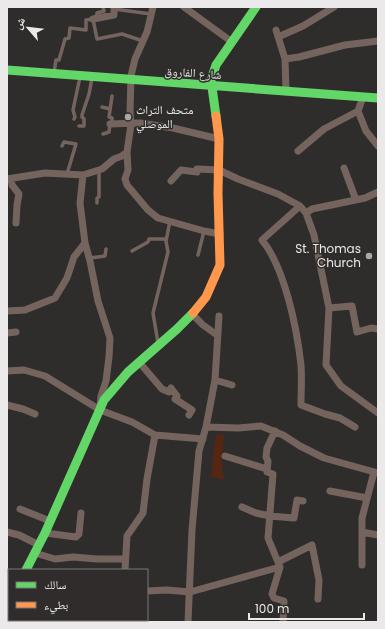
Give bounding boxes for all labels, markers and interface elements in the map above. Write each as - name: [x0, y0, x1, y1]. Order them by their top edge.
- north arrow: [8, 8, 48, 48]
- text: ش: [9, 14, 29, 32]
- street label: شارع الفاروق: [164, 62, 222, 83]
- place label: متحف التراث الموصلي: [136, 101, 193, 134]
- marker: متحف التراث الموصلي: [123, 112, 133, 122]
- place label: St. Thomas Church: [295, 240, 361, 271]
- marker: St. Thomas Church: [364, 251, 374, 261]
- legend: [8, 569, 148, 621]
- text: سالك: [44, 576, 66, 593]
- scale bar: [249, 595, 364, 621]
- text: بطيء: [44, 596, 68, 615]
- text: 100 m: [255, 600, 289, 617]

